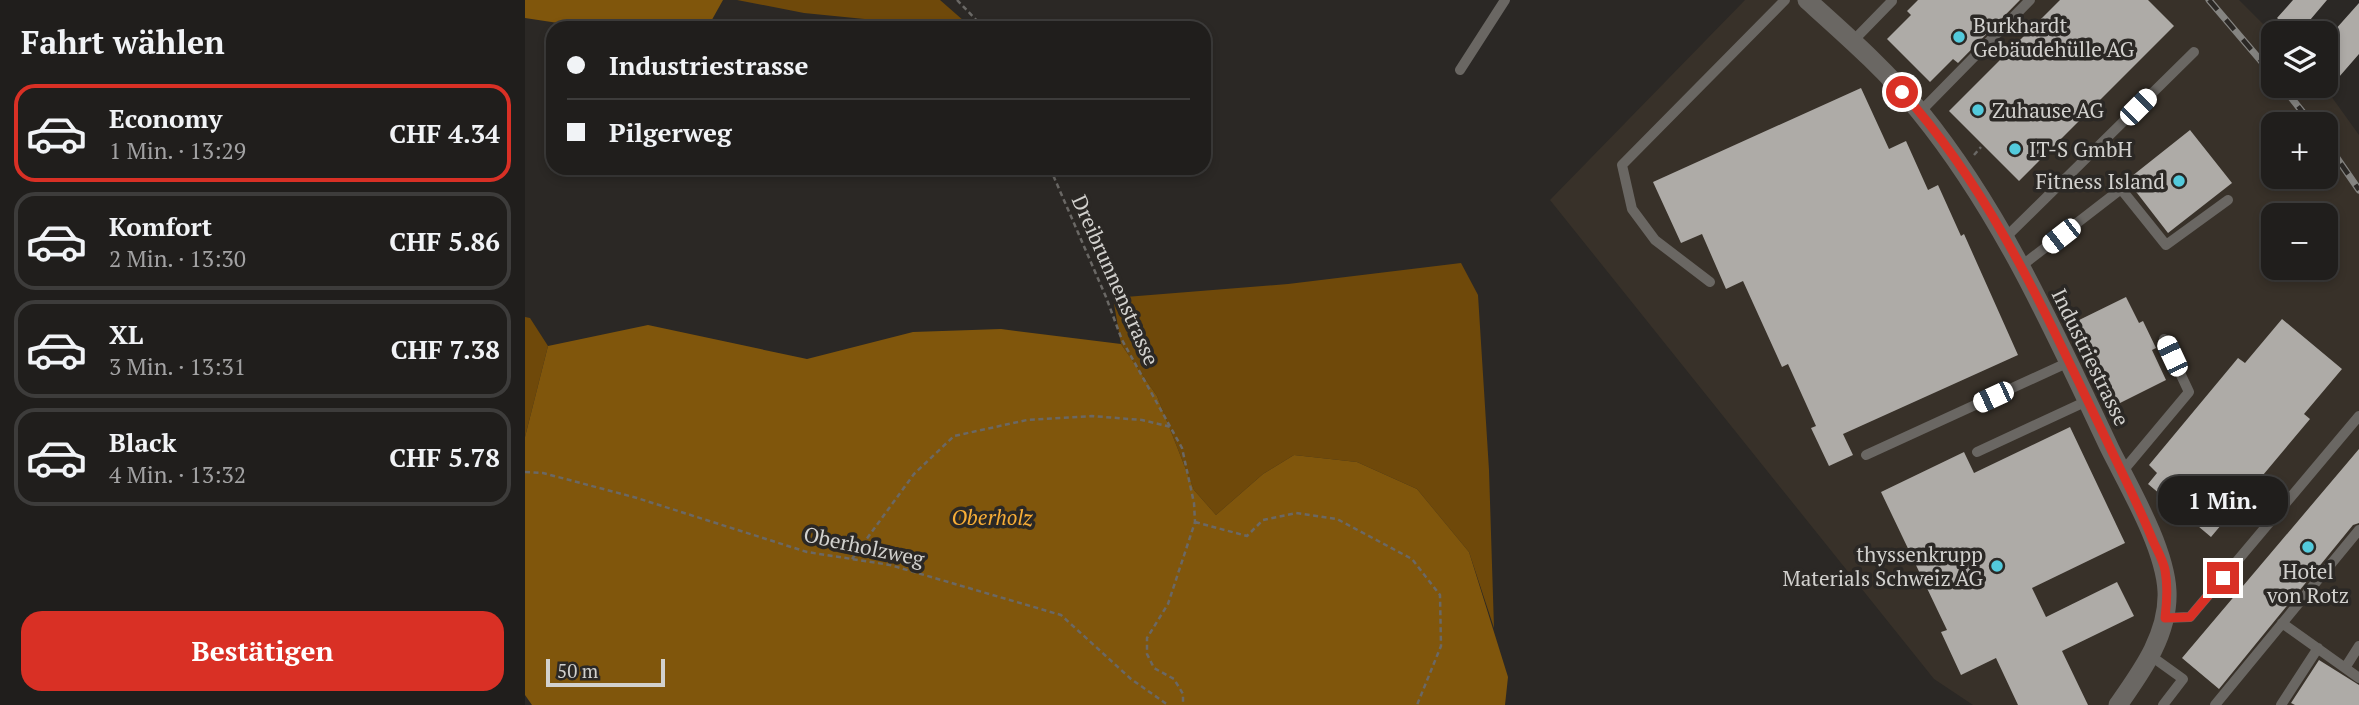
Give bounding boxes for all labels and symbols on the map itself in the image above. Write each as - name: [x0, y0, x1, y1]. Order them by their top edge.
- place label: Burkhardt Gebäudehülle AG: [1973, 11, 2135, 63]
- marker: Burkhardt Gebäudehülle AG: [1951, 29, 1967, 45]
- route start: [1886, 76, 1918, 108]
- car: [2116, 85, 2161, 129]
- place label: Zuhause AG: [1992, 96, 2104, 124]
- marker: Zuhause AG: [1970, 102, 1986, 118]
- place label: IT-S GmbH: [2029, 135, 2133, 163]
- marker: IT-S GmbH: [2007, 141, 2023, 157]
- place label: Fitness Island: [2036, 167, 2165, 195]
- marker: Fitness Island: [2171, 173, 2187, 189]
- street label: Dreibrunnenstrasse: [1066, 190, 1166, 370]
- car: [2038, 215, 2085, 257]
- street label: Industriestrasse: [2046, 284, 2136, 430]
- car: [2154, 333, 2191, 379]
- car: [1970, 379, 2017, 415]
- callout: 1 Min.: [2158, 476, 2288, 526]
- park label: Oberholz: [951, 503, 1033, 531]
- street label: Oberholzweg: [801, 520, 928, 573]
- marker: Hotel von Rotz: [2300, 539, 2316, 555]
- place label: thyssenkrupp Materials Schweiz AG: [1782, 540, 1984, 592]
- place label: Hotel von Rotz: [2266, 557, 2349, 609]
- marker: thyssenkrupp Materials Schweiz AG: [1989, 558, 2005, 574]
- route end: [2207, 562, 2239, 594]
- scale bar: [546, 656, 665, 688]

